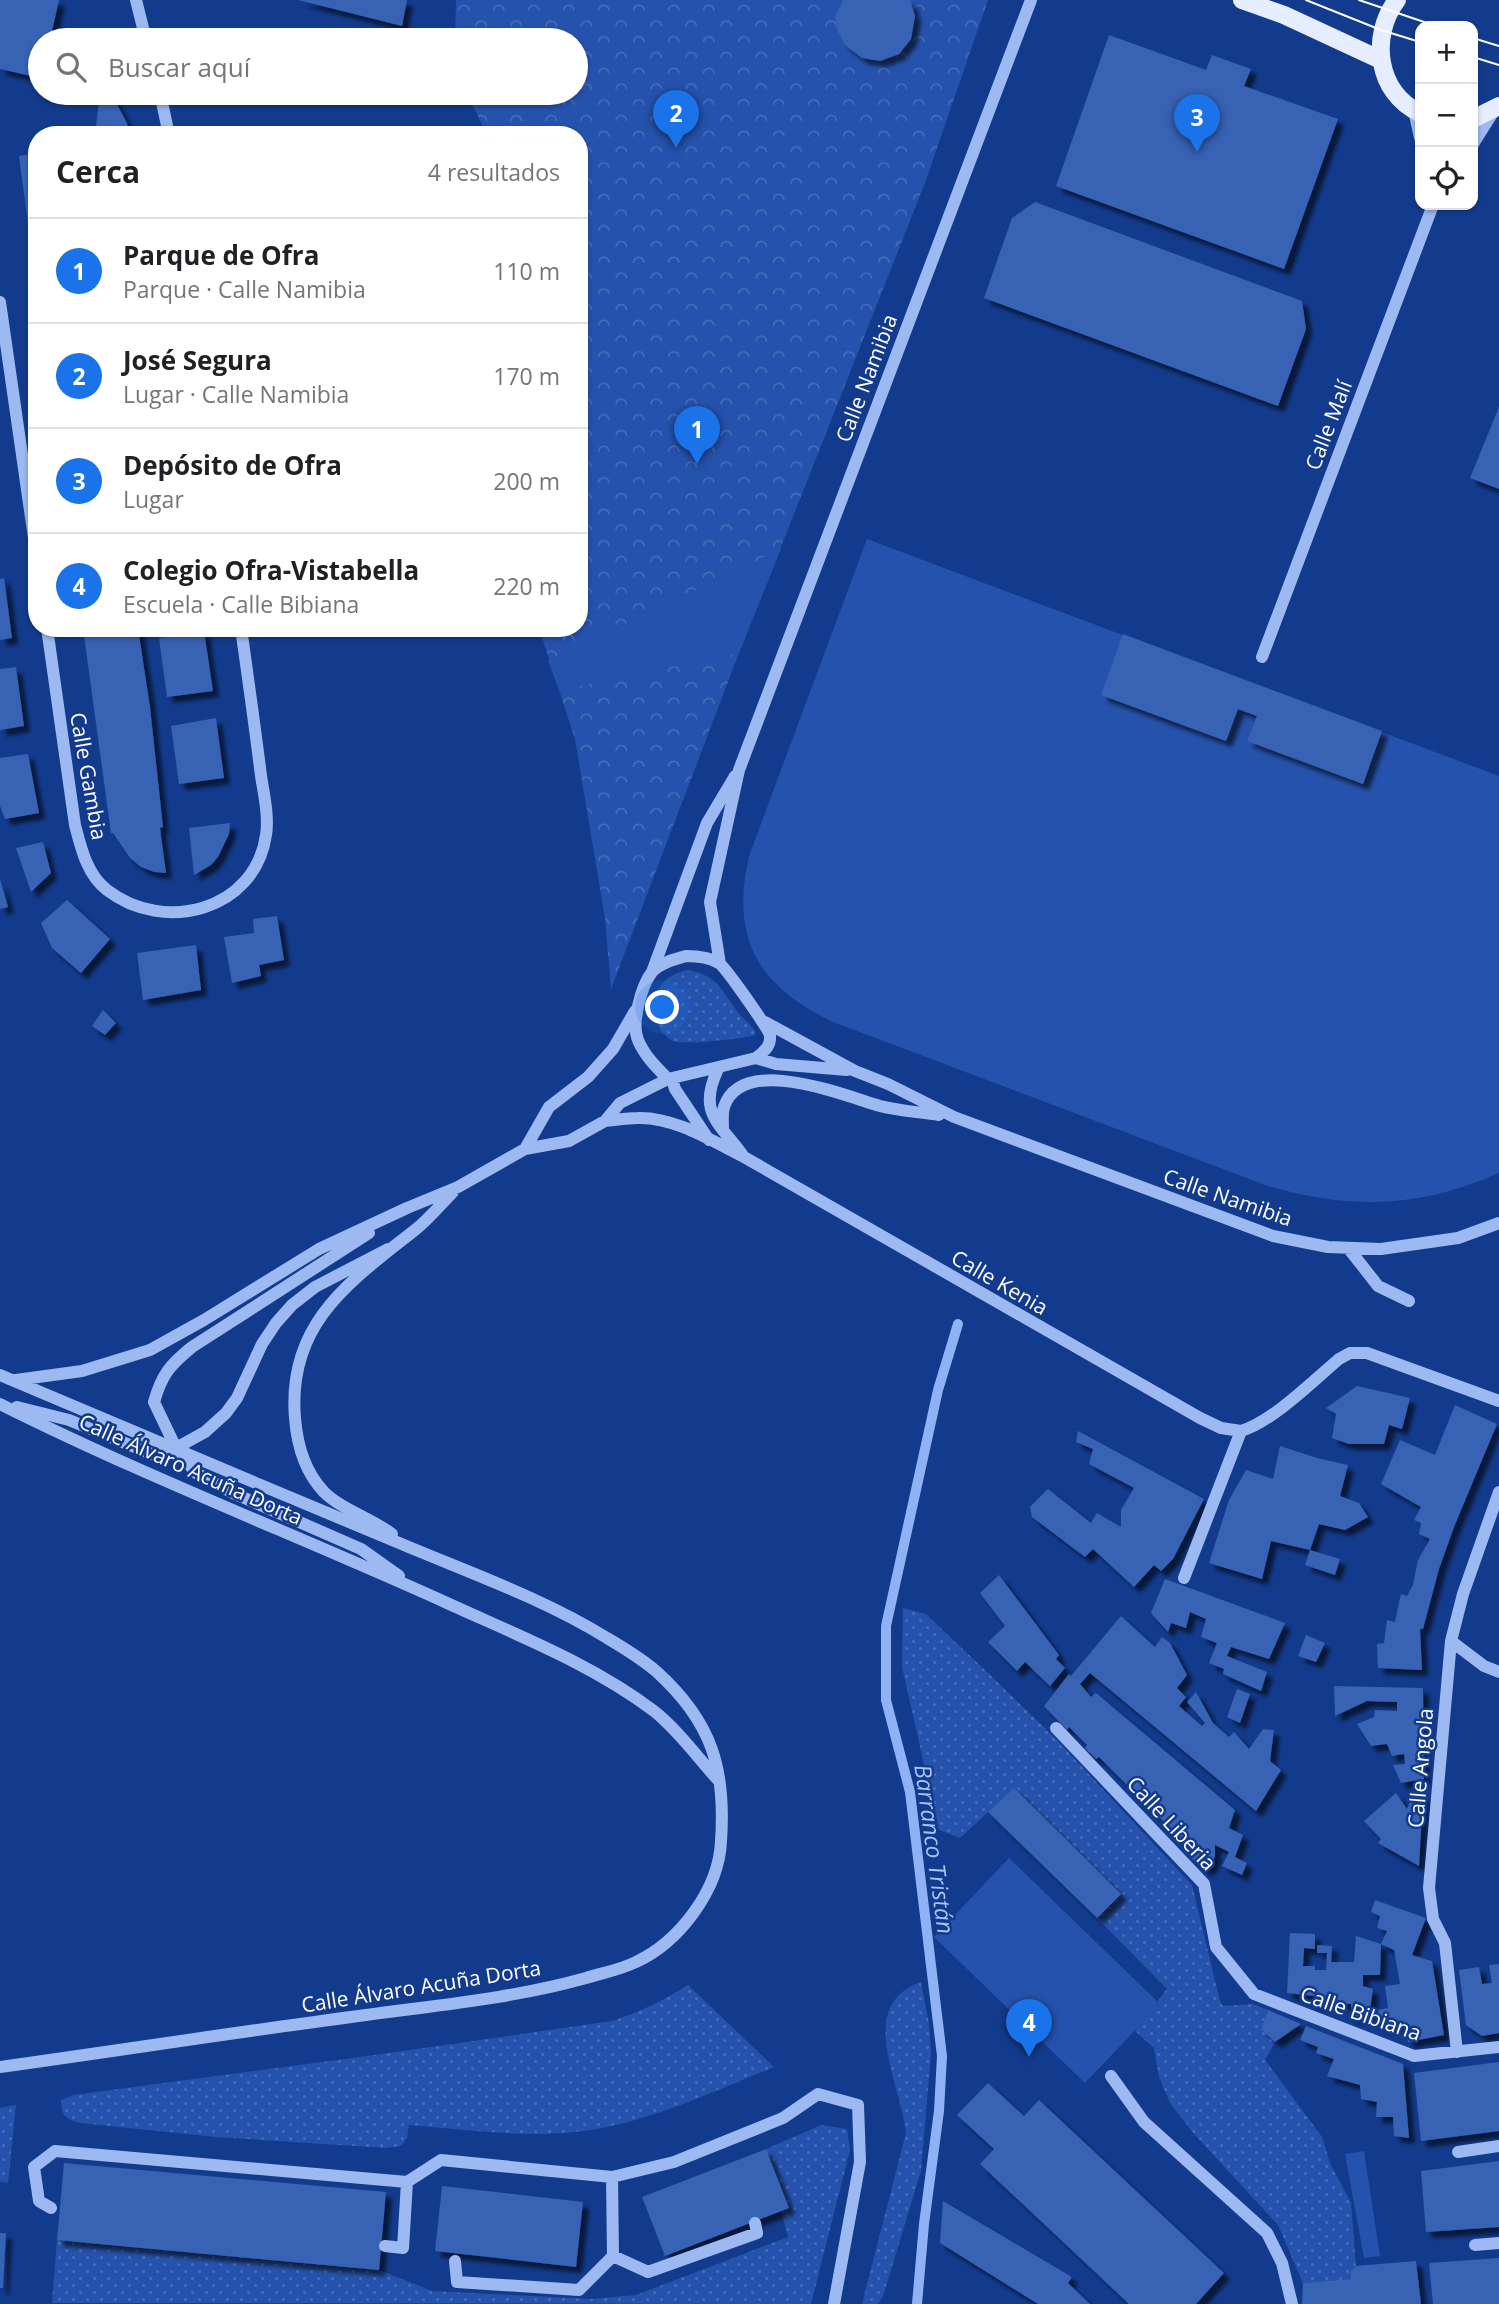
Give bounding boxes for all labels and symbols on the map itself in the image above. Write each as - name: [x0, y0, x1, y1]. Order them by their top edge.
- pin: 2: [653, 90, 699, 148]
- pin: 3: [1174, 94, 1220, 152]
- street label: Calle Namibia: [829, 310, 903, 446]
- street label: Calle Malí: [1298, 375, 1358, 474]
- pin: 1: [674, 406, 720, 464]
- street label: Calle Gambia: [64, 710, 114, 842]
- your location: [645, 990, 679, 1024]
- street label: Calle Namibia: [1160, 1162, 1296, 1232]
- street label: Calle Kenia: [947, 1243, 1053, 1321]
- street label: Calle Álvaro Acuña Dorta: [75, 1407, 307, 1531]
- street label: Calle Angola: [1401, 1707, 1439, 1829]
- water label: Barranco Tristán: [907, 1762, 963, 1936]
- street label: Calle Liberia: [1121, 1770, 1223, 1876]
- street label: Calle Álvaro Acuña Dorta: [299, 1953, 543, 2019]
- street label: Calle Bibiana: [1297, 1979, 1425, 2047]
- pin: 4: [1006, 1999, 1052, 2057]

